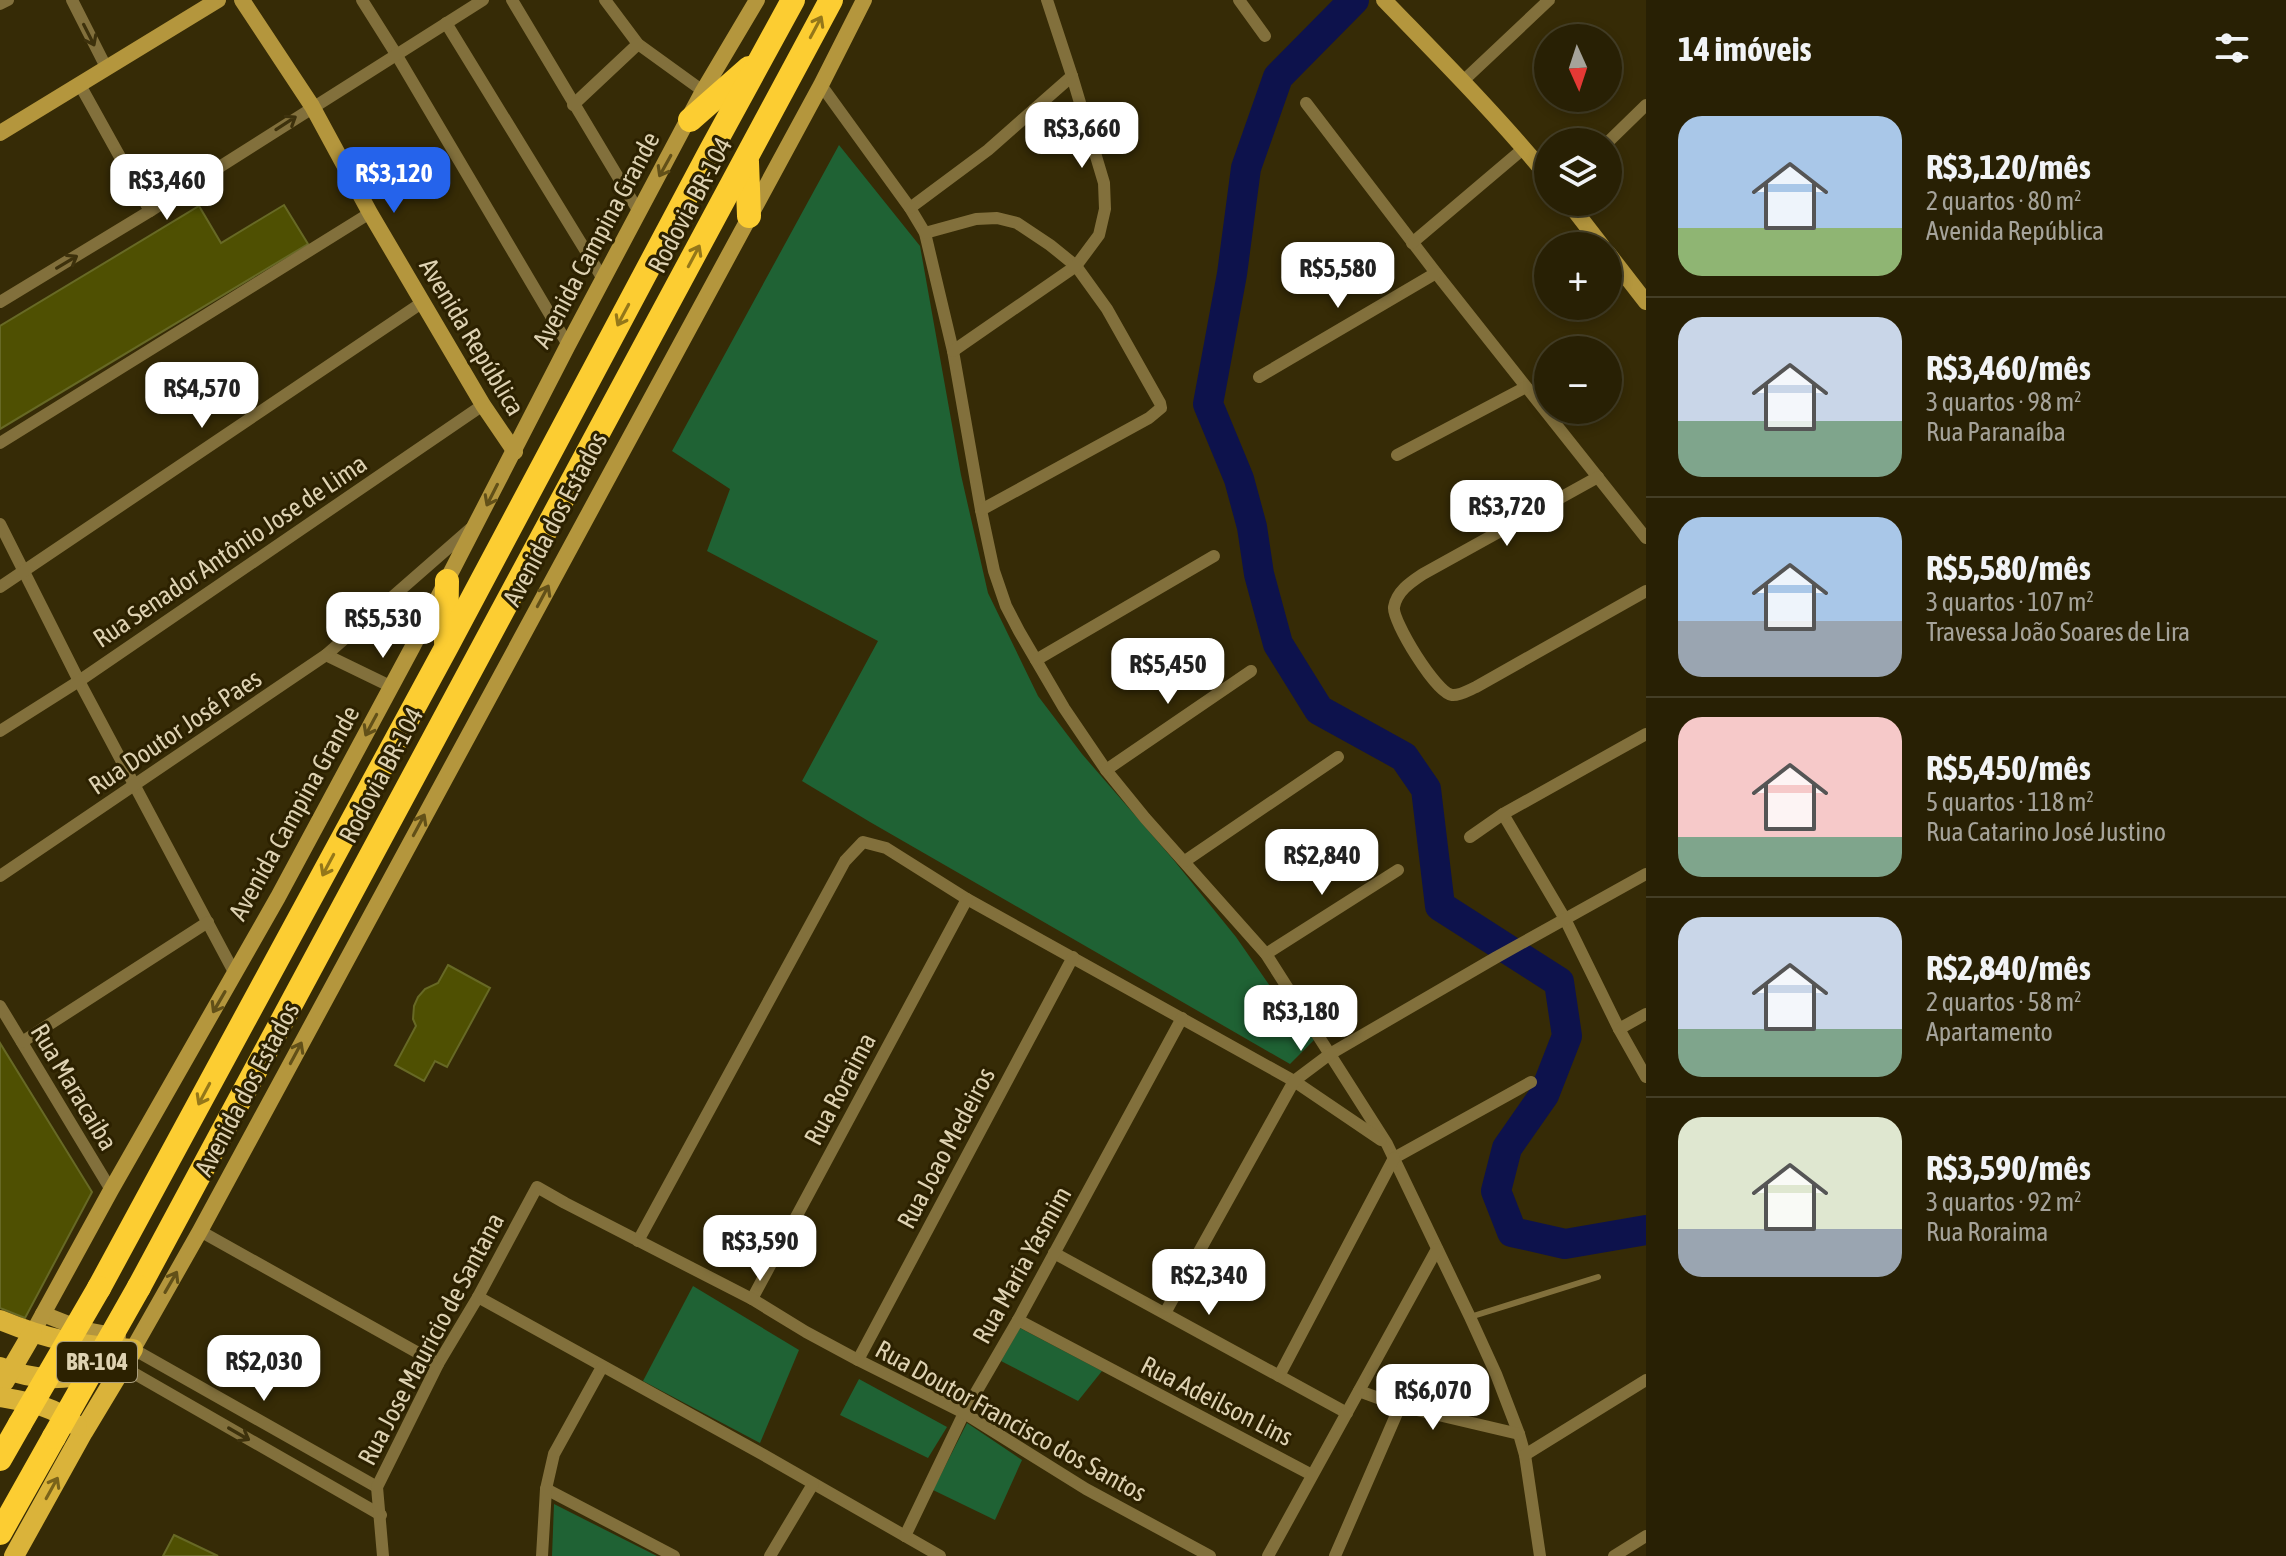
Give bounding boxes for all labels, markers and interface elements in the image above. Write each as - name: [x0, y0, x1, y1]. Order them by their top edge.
- one-way arrow: [809, 16, 825, 39]
- one-way arrow: [82, 22, 98, 46]
- north arrow: [1534, 24, 1622, 112]
- map controls: [1534, 24, 1622, 424]
- icon: filters: [2210, 26, 2254, 70]
- text: 14 imóveis: [1678, 29, 1811, 68]
- pin: R$3,660: [1008, 102, 1156, 170]
- text: R$3,660: [1043, 113, 1121, 143]
- one-way arrow: [275, 115, 297, 131]
- street label: Avenida Campina Grande: [526, 127, 666, 353]
- button: layers: [1534, 128, 1622, 216]
- street label: Rodovia BR-104: [642, 132, 738, 278]
- pin: R$3,120: [320, 147, 468, 215]
- text: R$3,120/mês: [1926, 147, 2091, 186]
- icon: home: [1742, 148, 1838, 244]
- one-way arrow: [656, 153, 672, 177]
- pin: R$3,460: [93, 154, 241, 222]
- text: R$3,120: [355, 158, 433, 188]
- text: R$3,460: [128, 165, 206, 195]
- text: 2 quartos · 80 m²: [1926, 186, 2081, 216]
- text: Avenida República: [1926, 216, 2104, 246]
- button: +: [1534, 232, 1622, 320]
- pin: R$5,580: [1264, 242, 1412, 310]
- one-way arrow: [687, 245, 702, 269]
- street label: Avenida República: [413, 253, 531, 421]
- text: R$5,580: [1299, 253, 1377, 283]
- one-way arrow: [55, 254, 78, 270]
- one-way arrow: [614, 303, 630, 326]
- button: −: [1534, 336, 1622, 424]
- text: R$3,460/mês: [1926, 348, 2091, 387]
- icon: home: [1742, 349, 1838, 445]
- pin: R$4,570: [128, 362, 276, 430]
- text: R$4,570: [163, 373, 241, 403]
- text: 3 quartos · 98 m²: [1926, 387, 2081, 417]
- text: Rua Paranaíba: [1926, 417, 2066, 447]
- street label: Avenida dos Estados: [497, 427, 613, 611]
- street label: Rua Senador Antônio Jose de Lima: [88, 448, 372, 654]
- pin: R$3,720: [1433, 480, 1581, 548]
- one-way arrow: [484, 483, 500, 507]
- text: R$3,720: [1468, 491, 1546, 521]
- text: R$5,580/mês: [1926, 548, 2091, 587]
- icon: home: [1742, 549, 1838, 645]
- one-way arrow: [535, 585, 551, 608]
- text: 3 quartos · 107 m²: [1926, 587, 2094, 617]
- pin: R$5,530: [309, 592, 457, 660]
- text: R$5,530: [344, 603, 422, 633]
- text: Travessa João Soares de Lira: [1926, 617, 2190, 647]
- pin: R$5,450: [1094, 638, 1242, 706]
- text: R$5,450: [1129, 649, 1207, 679]
- street label: Rua Doutor José Paes: [83, 663, 267, 801]
- street label: Avenida Campina Grande: [223, 701, 365, 925]
- street label: Rodovia BR-104: [333, 702, 429, 848]
- one-way arrow: [363, 713, 378, 737]
- text: R$5,450/mês: [1926, 748, 2091, 787]
- icon: home: [1742, 749, 1838, 845]
- text: 5 quartos · 118 m²: [1926, 787, 2094, 817]
- one-way arrow: [412, 813, 428, 837]
- text: Rua Catarino José Justino: [1926, 817, 2166, 847]
- pin: R$2,840: [1248, 829, 1396, 897]
- text: R$2,840: [1283, 840, 1361, 870]
- one-way arrow: [320, 853, 336, 876]
- text: R$2,840/mês: [1926, 948, 2091, 987]
- icon: home: [1742, 949, 1838, 1045]
- pin: R$3,180: [1227, 985, 1375, 1053]
- text: 2 quartos · 58 m²: [1926, 987, 2081, 1017]
- one-way arrow: [211, 990, 227, 1013]
- text: R$3,180: [1262, 996, 1340, 1026]
- street label: Avenida dos Estados: [189, 997, 305, 1181]
- text: Apartamento: [1926, 1017, 2053, 1047]
- street label: Rua Maracaiba: [25, 1018, 123, 1156]
- street label: Rua Roraima: [798, 1028, 882, 1150]
- one-way arrow: [288, 1042, 304, 1066]
- street label: Rua Joao Medeiros: [891, 1062, 1001, 1234]
- one-way arrow: [196, 1081, 212, 1105]
- text: R$3,590/mês: [1926, 1148, 2091, 1187]
- icon: home: [1742, 1149, 1838, 1245]
- street label: Rua Maria Yasmim: [967, 1181, 1077, 1349]
- text: 3 quartos · 92 m²: [1926, 1187, 2081, 1217]
- street label: Rua Jose Mauricio de Santana: [352, 1208, 510, 1470]
- pin: R$3,590: [686, 1215, 834, 1283]
- text: Rua Roraima: [1926, 1217, 2048, 1247]
- text: R$3,590: [721, 1226, 799, 1256]
- pin: R$2,340: [1135, 1249, 1283, 1317]
- text: R$2,340: [1170, 1260, 1248, 1290]
- one-way arrow: [164, 1270, 179, 1294]
- street label: Rua Doutor Francisco dos Santos: [870, 1334, 1152, 1508]
- pin: R$2,030: [190, 1335, 338, 1403]
- road number: BR-104: [57, 1342, 137, 1382]
- text: R$2,030: [225, 1346, 303, 1376]
- street label: Rua Adeilson Lins: [1136, 1350, 1298, 1452]
- pin: R$6,070: [1359, 1364, 1507, 1432]
- text: R$6,070: [1394, 1375, 1472, 1405]
- one-way arrow: [227, 1426, 250, 1442]
- one-way arrow: [45, 1476, 60, 1500]

